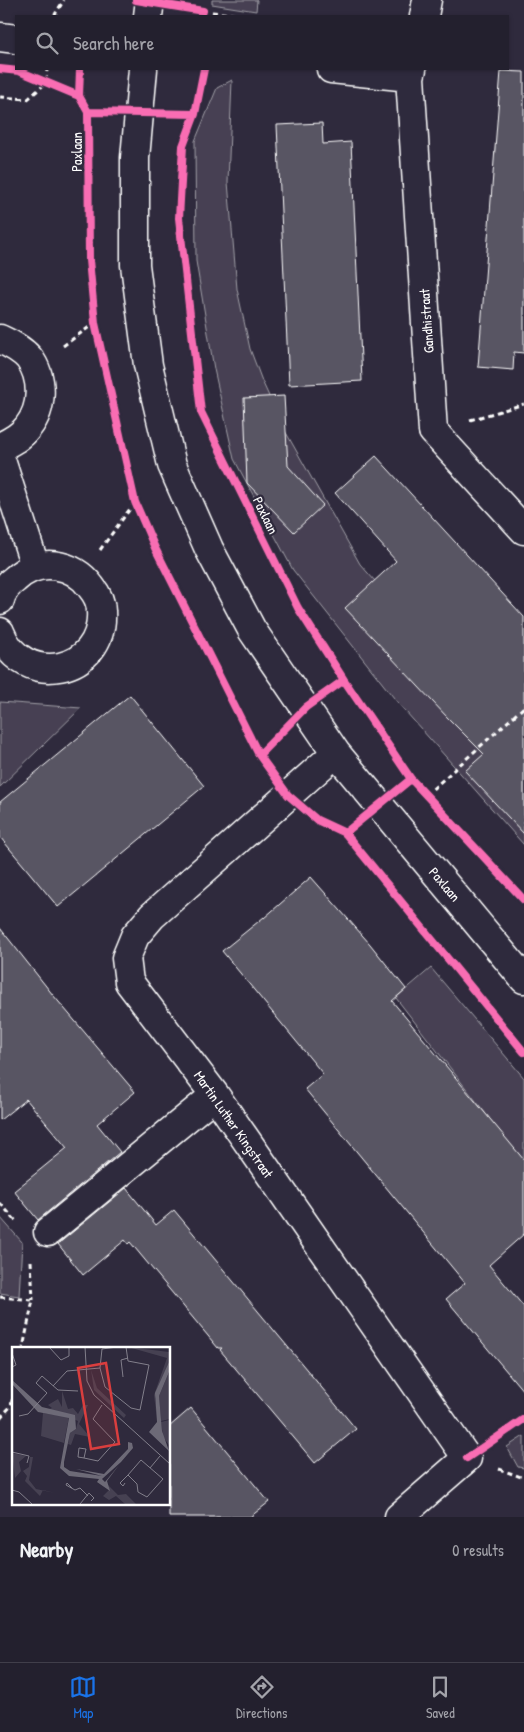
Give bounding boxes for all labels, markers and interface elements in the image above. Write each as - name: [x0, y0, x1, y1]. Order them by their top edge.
- search box: [15, 15, 509, 70]
- icon: search: [33, 29, 61, 57]
- text: Search here: [73, 30, 154, 56]
- street label: Paxlaan: [67, 132, 86, 172]
- street label: Gandhistraat: [414, 288, 438, 354]
- street label: Paxlaan: [249, 493, 283, 537]
- street label: Paxlaan: [425, 863, 465, 905]
- street label: Martin Luther Kingstraat: [189, 1067, 278, 1182]
- inset map: [12, 1347, 170, 1504]
- text: Nearby: [20, 1535, 73, 1564]
- text: 0 results: [452, 1539, 504, 1561]
- tab: Map: [69, 1673, 97, 1722]
- tab: Directions: [236, 1673, 287, 1722]
- tab: Saved: [426, 1673, 455, 1722]

